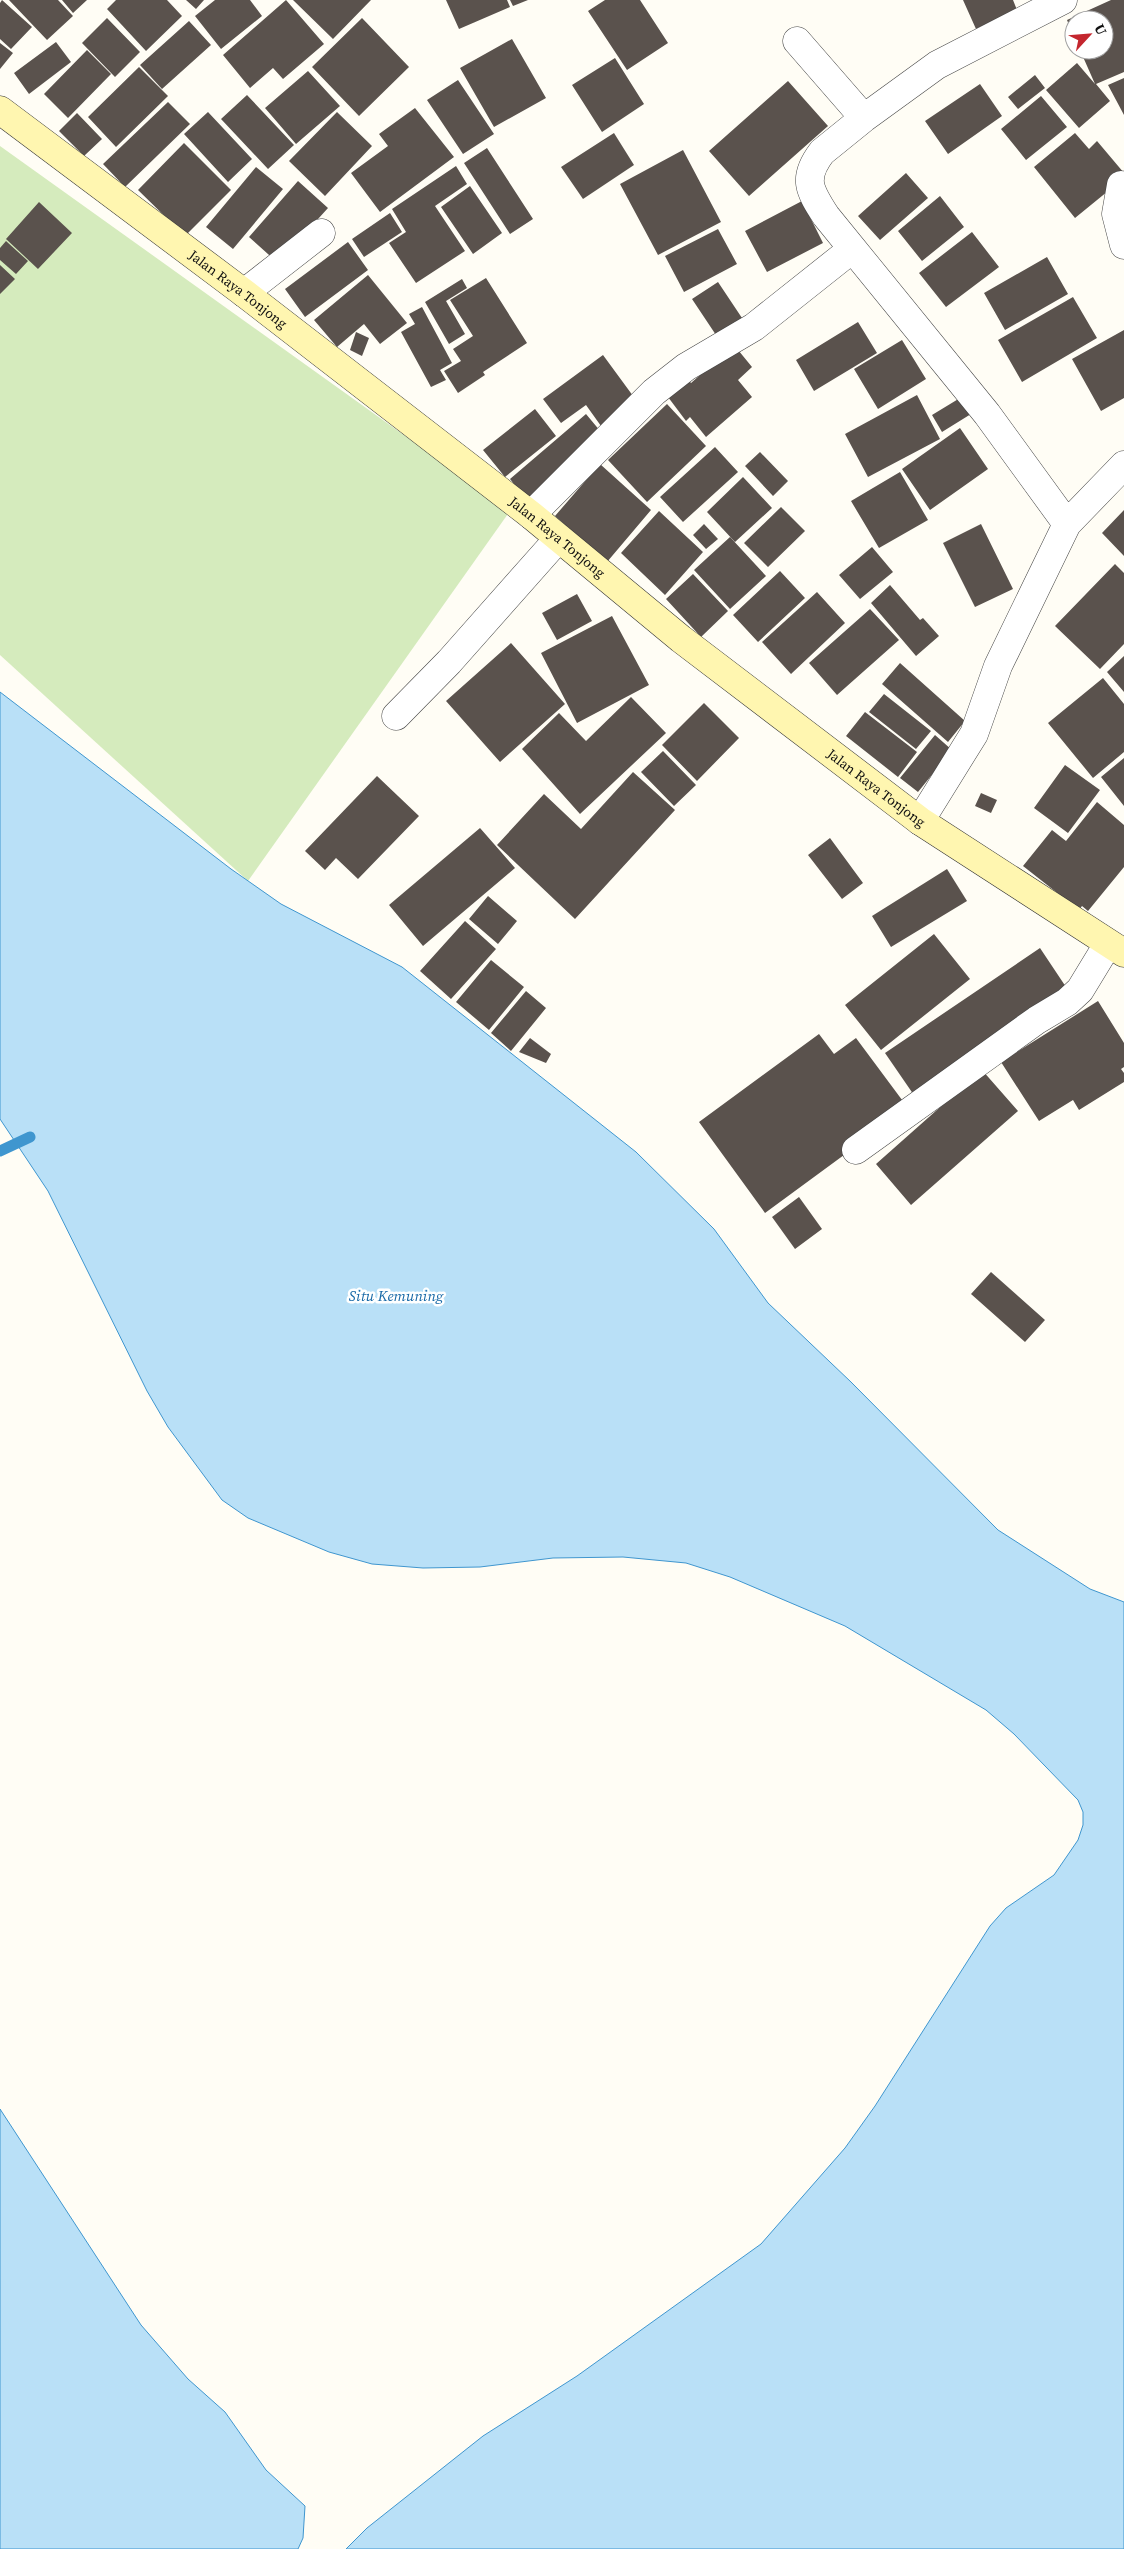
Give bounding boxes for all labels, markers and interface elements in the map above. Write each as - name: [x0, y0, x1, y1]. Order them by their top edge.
- north arrow: [1064, 10, 1114, 60]
- text: U: [1089, 20, 1112, 38]
- street label: Jalan Raya Tonjong: [184, 244, 292, 333]
- street label: Jalan Raya Tonjong: [504, 491, 610, 582]
- street label: Jalan Raya Tonjong: [822, 743, 929, 832]
- water label: Situ Kemuning: [349, 1285, 444, 1306]

